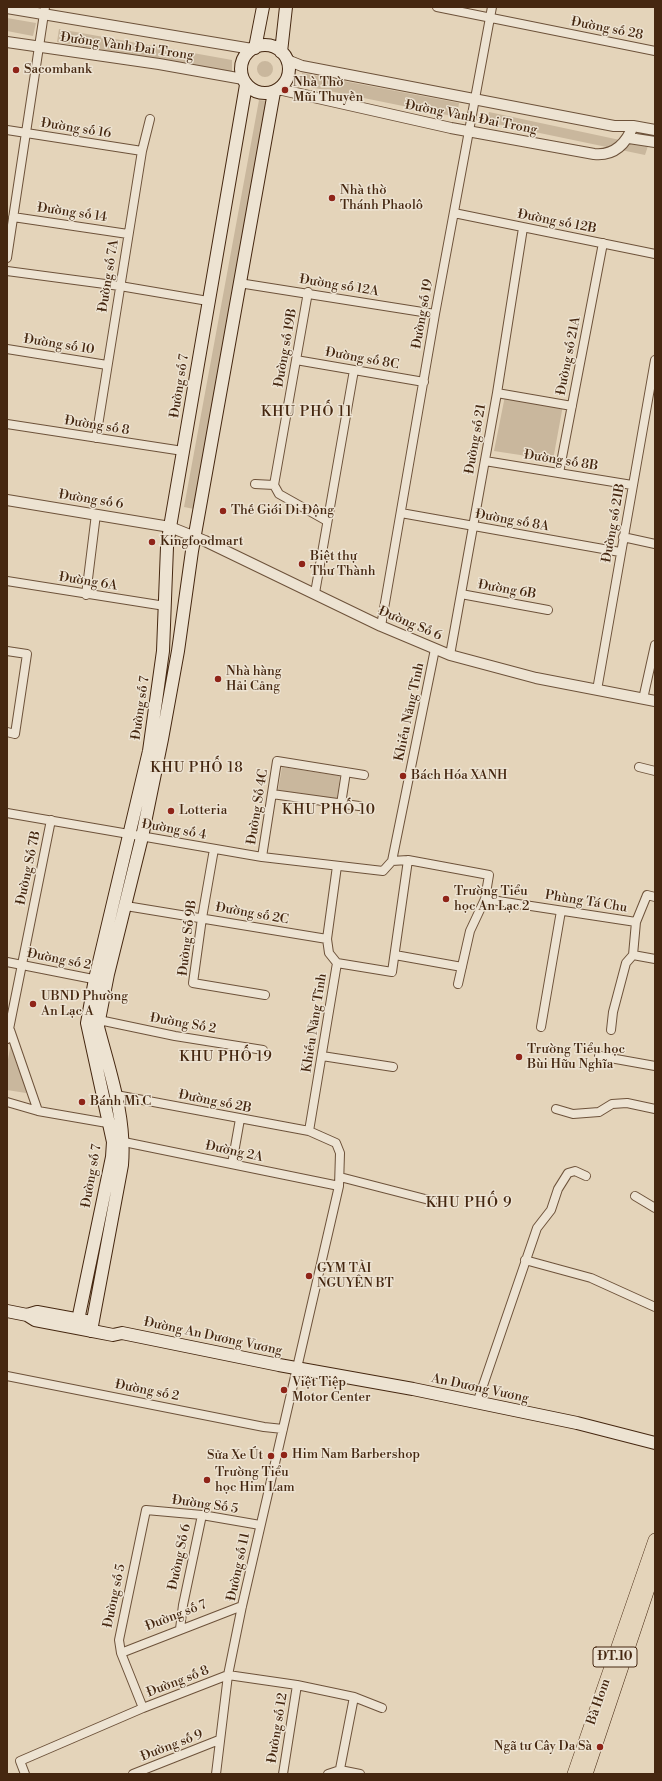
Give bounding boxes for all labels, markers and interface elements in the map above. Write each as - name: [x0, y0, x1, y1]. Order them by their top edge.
- street label: Đường số 28: [570, 14, 644, 44]
- street label: Đường Vành Đai Trong: [59, 30, 195, 64]
- place label: Sacombank: [24, 62, 92, 78]
- marker: Sacombank: [11, 65, 21, 75]
- place label: Nhà Thờ Mũi Thuyền: [293, 75, 363, 106]
- marker: Nhà Thờ Mũi Thuyền: [280, 85, 290, 95]
- street label: Đường Vành Đai Trong: [404, 98, 538, 138]
- street label: Đường số 16: [40, 116, 112, 142]
- place label: Nhà thờ Thánh Phaolô: [340, 183, 423, 214]
- marker: Nhà thờ Thánh Phaolô: [327, 193, 337, 203]
- street label: Đường số 14: [36, 200, 108, 226]
- street label: Đường số 12B: [516, 207, 598, 237]
- street label: Đường số 7A: [96, 239, 122, 313]
- street label: Đường số 12A: [298, 272, 380, 300]
- street label: Đường số 19: [409, 278, 437, 350]
- street label: Đường số 19B: [271, 307, 301, 389]
- street label: Đường số 21A: [554, 315, 584, 397]
- street label: Đường số 10: [22, 332, 96, 358]
- street label: Đường số 8C: [324, 345, 400, 373]
- street label: Đường số 7: [167, 353, 193, 419]
- street label: Đường số 21: [462, 403, 490, 475]
- district label: KHU PHỐ 11: [261, 405, 353, 421]
- street label: Đường số 8: [63, 413, 131, 439]
- street label: Đường số 8B: [523, 447, 599, 475]
- street label: Đường số 21B: [599, 482, 629, 564]
- street label: Đường số 6: [57, 487, 125, 513]
- place label: Thế Giới Di Động: [231, 503, 334, 519]
- marker: Thế Giới Di Động: [218, 506, 228, 516]
- street label: Đường số 8A: [474, 507, 550, 535]
- place label: Kingfoodmart: [160, 534, 243, 550]
- marker: Kingfoodmart: [147, 537, 157, 547]
- place label: Biệt thự Thư Thành: [310, 549, 375, 580]
- marker: Biệt thự Thư Thành: [297, 559, 307, 569]
- street label: Đường 6A: [58, 570, 118, 594]
- street label: Đường 6B: [477, 577, 537, 603]
- street label: Đường Số 6: [376, 604, 444, 644]
- street label: Khiếu Năng Tĩnh: [392, 661, 428, 763]
- place label: Nhà hàng Hải Cảng: [226, 664, 281, 695]
- marker: Nhà hàng Hải Cảng: [213, 674, 223, 684]
- street label: Đường số 7: [129, 675, 153, 741]
- district label: KHU PHỐ 18: [150, 761, 244, 777]
- street label: Đường Số 4C: [244, 768, 272, 846]
- place label: Bách Hóa XANH: [411, 768, 507, 784]
- marker: Bách Hóa XANH: [398, 771, 408, 781]
- place label: Lotteria: [179, 803, 227, 819]
- district label: KHU PHỐ 10: [282, 803, 376, 819]
- marker: Lotteria: [166, 806, 176, 816]
- street label: Đường số 4: [140, 817, 208, 843]
- street label: Đường Số 7B: [14, 830, 44, 906]
- place label: Trường Tiểu học An Lạc 2: [454, 884, 529, 915]
- street label: Phùng Tá Chu: [544, 888, 628, 916]
- marker: Trường Tiểu học An Lạc 2: [441, 894, 451, 904]
- street label: Đường Số 9B: [176, 899, 200, 977]
- street label: Đường số 2C: [214, 900, 290, 928]
- street label: Đường số 2: [26, 946, 92, 974]
- street label: Khiếu Năng Tĩnh: [299, 972, 331, 1074]
- place label: UBND Phường An Lạc A: [41, 989, 128, 1020]
- marker: UBND Phường An Lạc A: [28, 999, 38, 1009]
- street label: Đường Số 2: [149, 1011, 217, 1037]
- place label: Trường Tiểu học Bùi Hữu Nghĩa: [527, 1042, 625, 1073]
- district label: KHU PHỐ 19: [179, 1050, 273, 1066]
- marker: Trường Tiểu học Bùi Hữu Nghĩa: [514, 1052, 524, 1062]
- street label: Đường số 2B: [177, 1087, 253, 1117]
- place label: Bánh Mì C: [90, 1094, 151, 1110]
- marker: Bánh Mì C: [77, 1097, 87, 1107]
- street label: Đường 2A: [204, 1138, 264, 1166]
- street label: Đường số 7: [79, 1143, 105, 1209]
- district label: KHU PHỐ 9: [426, 1196, 512, 1212]
- place label: GYM TÀI NGUYÊN BT: [317, 1261, 394, 1292]
- marker: GYM TÀI NGUYÊN BT: [304, 1271, 314, 1281]
- street label: Đường An Dương Vương: [142, 1315, 284, 1359]
- street label: An Dương Vương: [430, 1371, 530, 1407]
- place label: Việt Tiệp Motor Center: [292, 1375, 371, 1406]
- street label: Đường số 2: [114, 1377, 180, 1405]
- marker: Việt Tiệp Motor Center: [279, 1385, 289, 1395]
- place label: Him Nam Barbershop: [292, 1447, 420, 1463]
- place label: Sửa Xe Út: [207, 1448, 263, 1464]
- marker: Him Nam Barbershop: [279, 1450, 289, 1460]
- marker: Sửa Xe Út: [266, 1451, 276, 1461]
- place label: Trường Tiểu học Him Lam: [215, 1465, 295, 1496]
- marker: Trường Tiểu học Him Lam: [202, 1475, 212, 1485]
- street label: Đường Số 5: [171, 1493, 239, 1517]
- street label: Đường Số 6: [165, 1522, 195, 1592]
- street label: Đường số 11: [224, 1531, 254, 1603]
- street label: Đường số 5: [101, 1563, 129, 1629]
- street label: Đường số 7: [143, 1597, 209, 1635]
- road number: ĐT.10: [593, 1647, 637, 1667]
- street label: Đường số 8: [145, 1663, 211, 1701]
- street label: Bà Hom: [584, 1677, 614, 1727]
- street label: Đường số 12: [265, 1692, 291, 1764]
- street label: Đường số 9: [139, 1727, 205, 1765]
- place label: Ngã tư Cây Da Sà: [494, 1739, 592, 1755]
- marker: Ngã tư Cây Da Sà: [595, 1742, 605, 1752]

